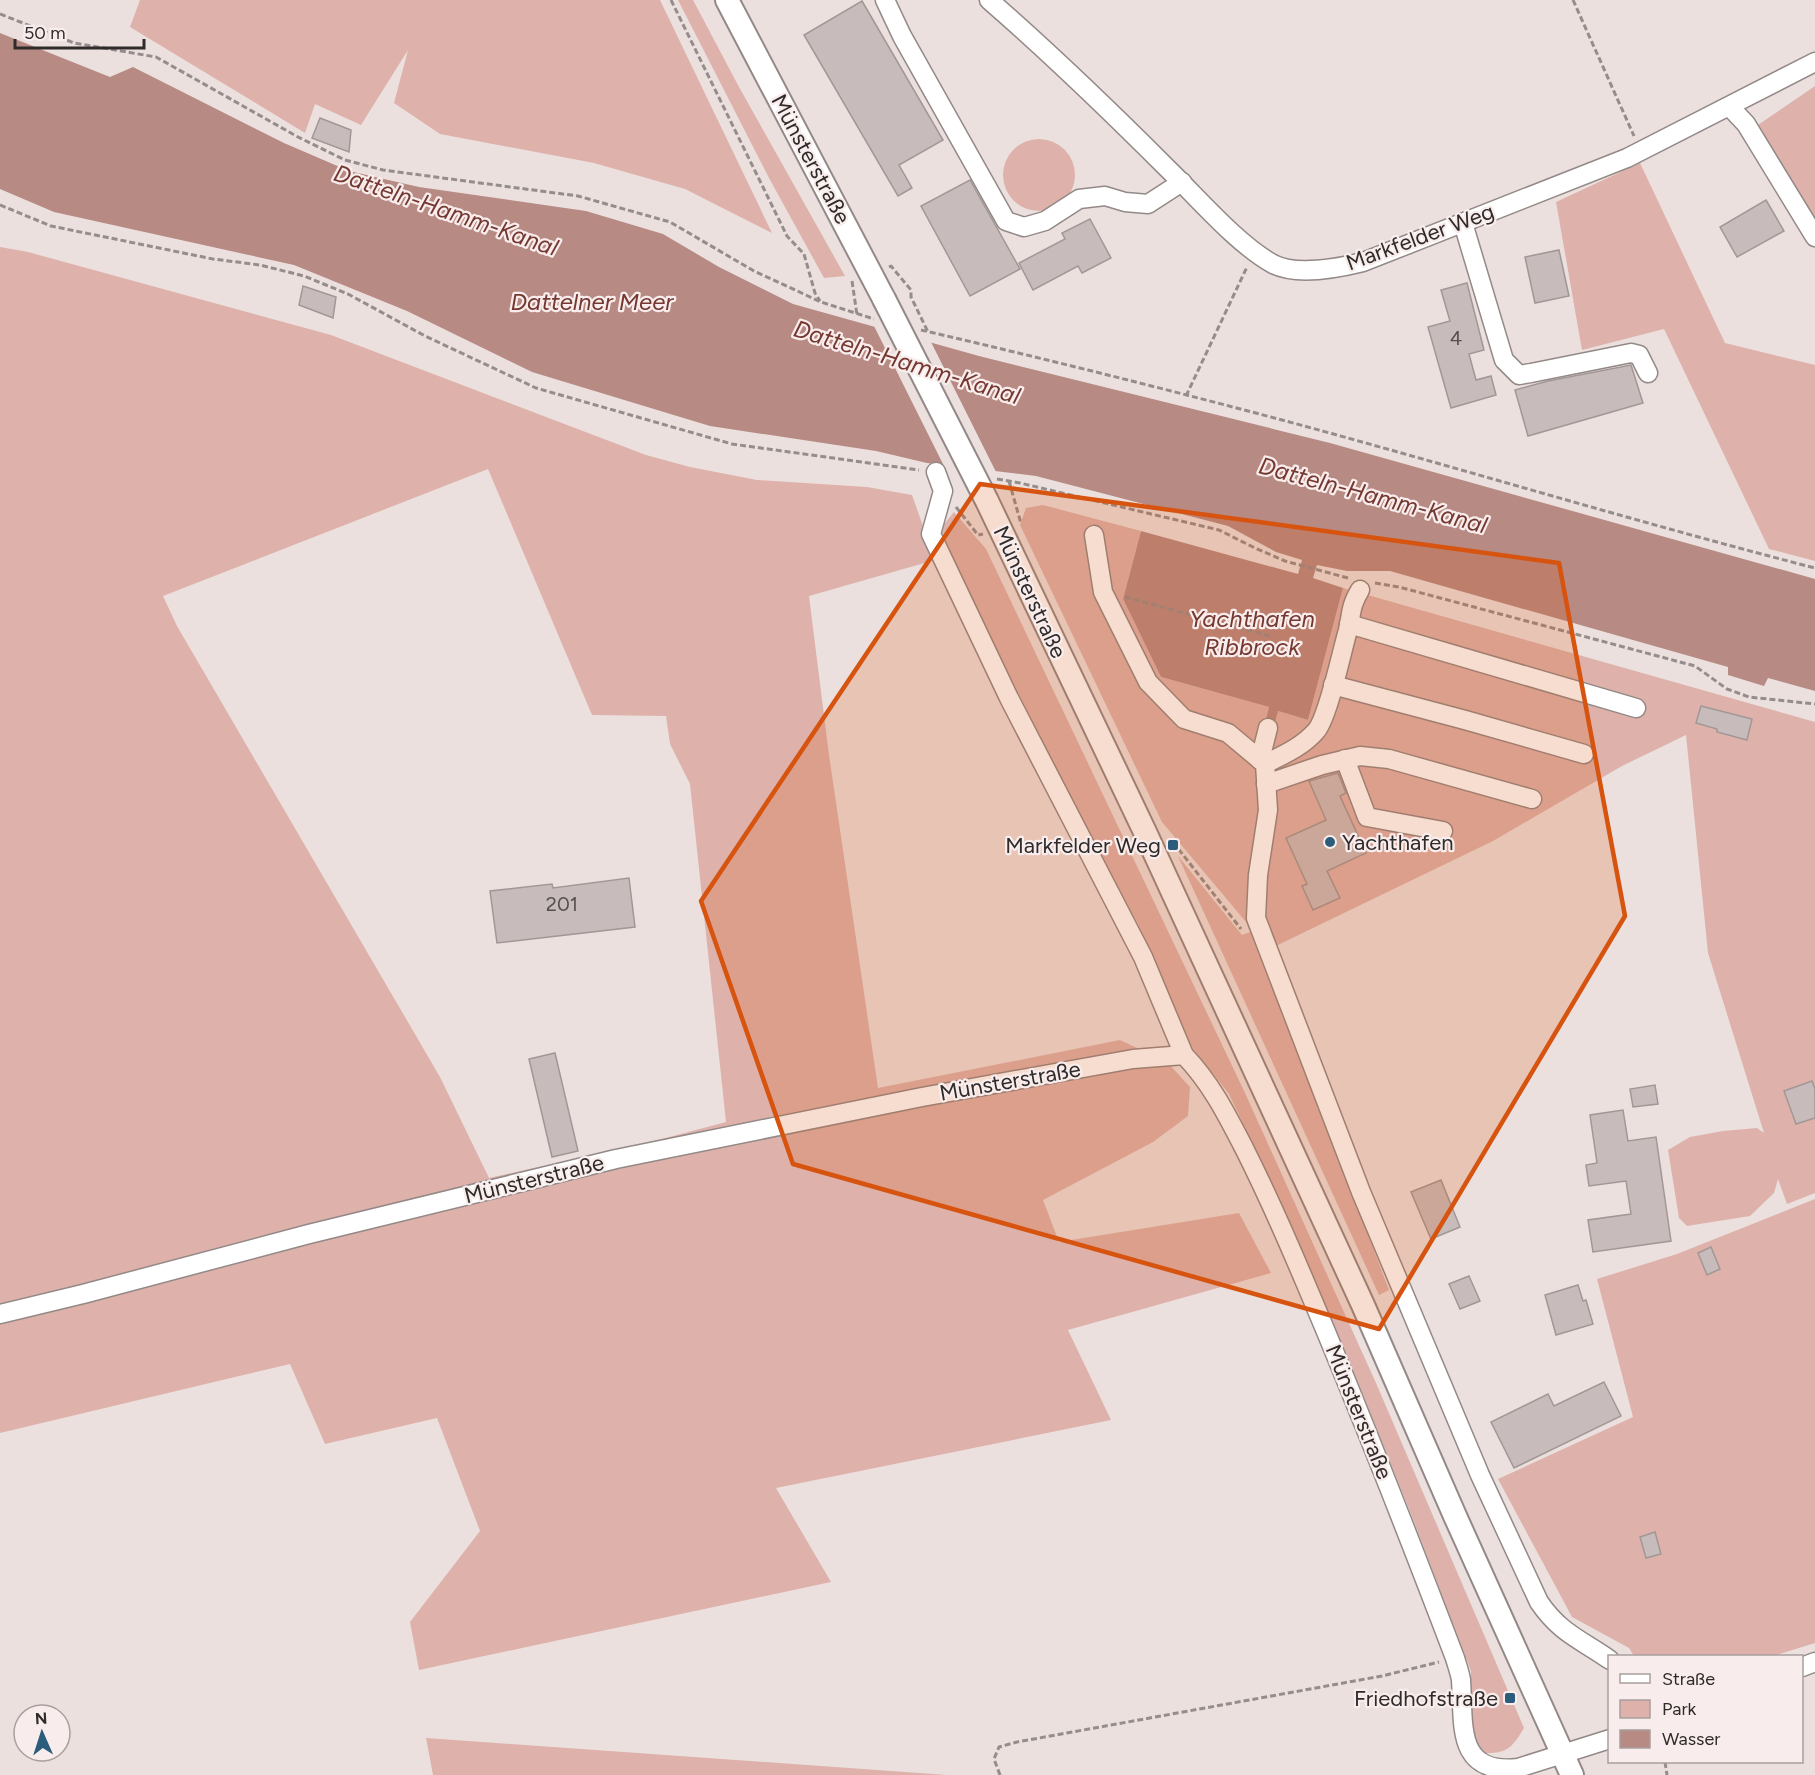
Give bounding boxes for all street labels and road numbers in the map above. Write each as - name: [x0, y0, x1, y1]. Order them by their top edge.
- street label: Münsterstraße: [766, 90, 856, 228]
- street label: Markfelder Weg: [1342, 198, 1498, 276]
- street label: Münsterstraße: [988, 522, 1072, 662]
- street label: Münsterstraße: [937, 1055, 1083, 1107]
- street label: Münsterstraße: [461, 1149, 607, 1209]
- street label: Münsterstraße: [1320, 1341, 1398, 1483]

